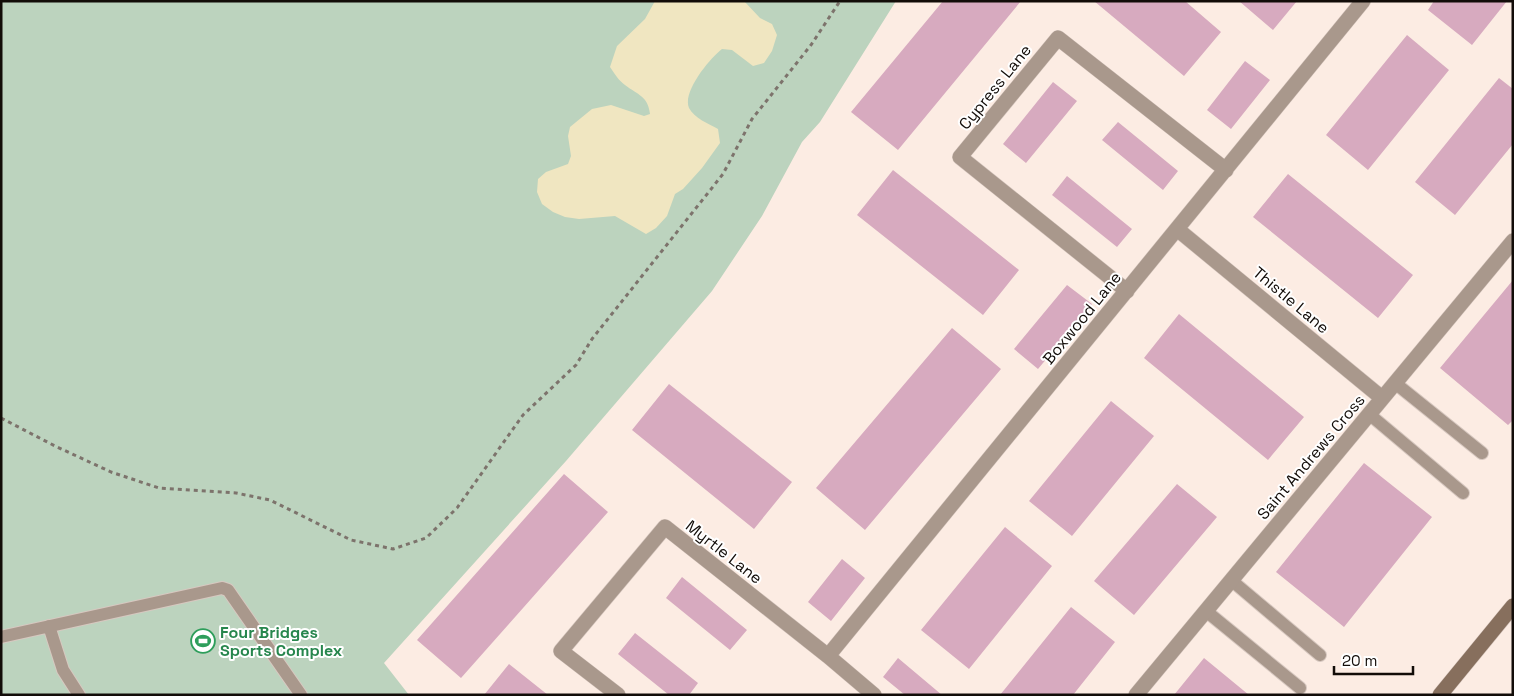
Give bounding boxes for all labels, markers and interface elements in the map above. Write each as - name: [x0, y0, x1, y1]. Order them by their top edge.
- street label: Cypress Lane: [954, 40, 1036, 134]
- street label: Thistle Lane: [1248, 262, 1334, 338]
- street label: Boxwood Lane: [1038, 267, 1126, 369]
- street label: Saint Andrews Cross: [1252, 390, 1370, 524]
- street label: Myrtle Lane: [681, 515, 767, 589]
- place label: Four Bridges Sports Complex: [220, 622, 343, 661]
- sports icon: Four Bridges Sports Complex: [190, 628, 216, 654]
- scale bar: [1334, 644, 1413, 676]
- text: 20 m: [1342, 651, 1377, 670]

